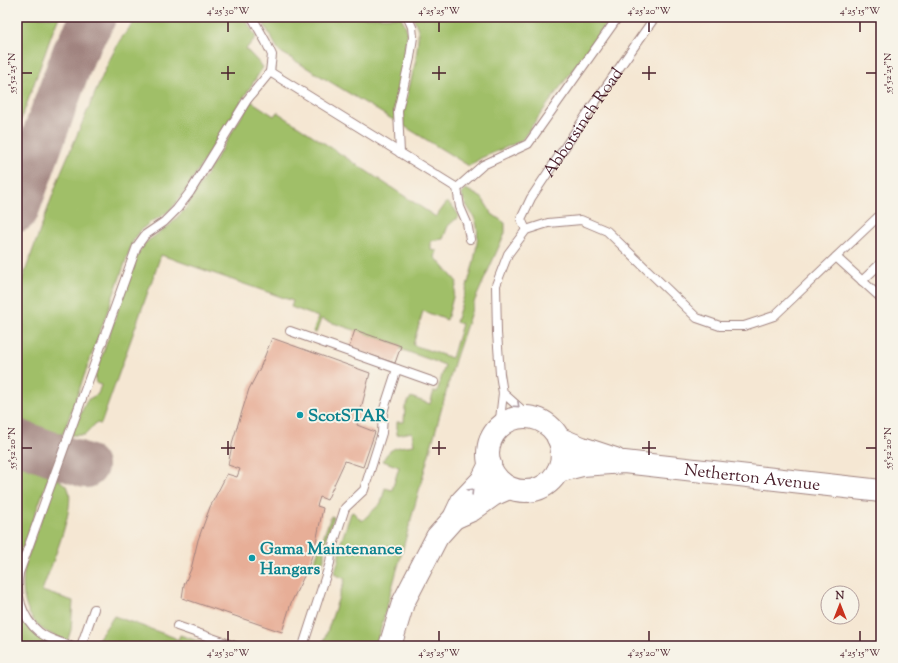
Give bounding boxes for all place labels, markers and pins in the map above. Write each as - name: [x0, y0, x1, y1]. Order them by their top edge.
- place label: ScotSTAR: [308, 405, 388, 429]
- marker: ScotSTAR: [295, 410, 305, 420]
- place label: Gama Maintenance Hangars: [260, 538, 403, 582]
- marker: Gama Maintenance Hangars: [247, 553, 257, 563]

